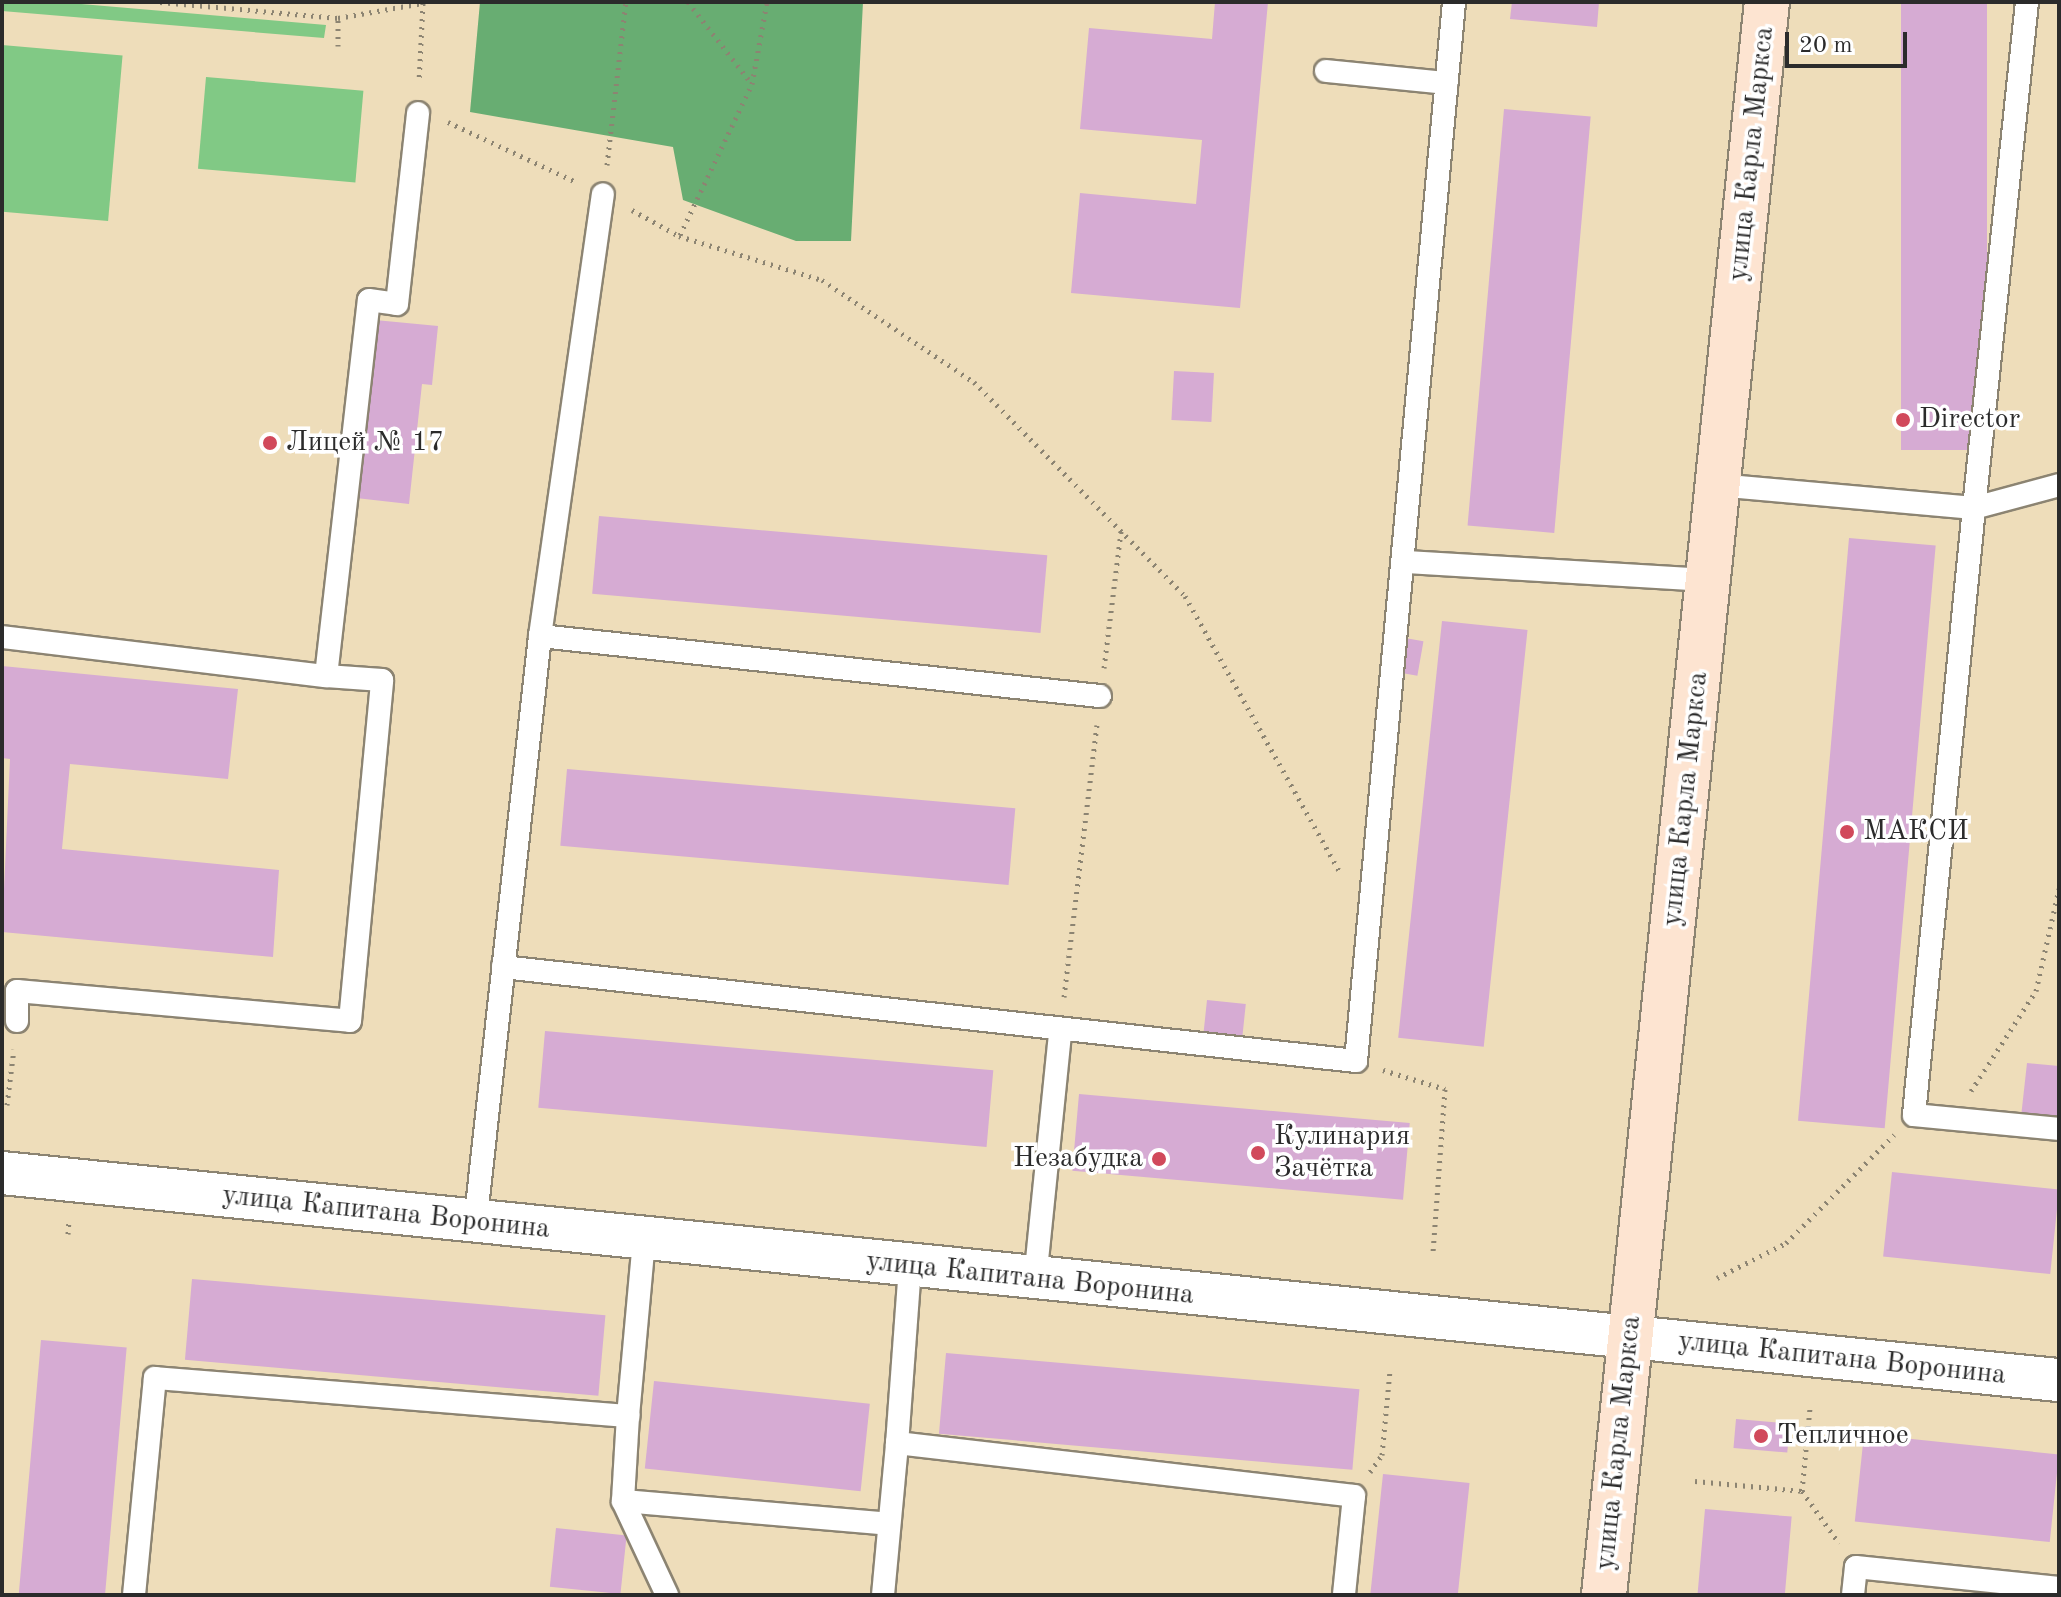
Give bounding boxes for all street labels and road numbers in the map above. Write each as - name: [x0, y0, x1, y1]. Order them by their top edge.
- street label: улица Карла Маркса: [1722, 25, 1782, 283]
- street label: улица Карла Маркса: [1656, 670, 1716, 928]
- street label: улица Капитана Воронина: [220, 1179, 552, 1247]
- street label: улица Капитана Воронина: [864, 1245, 1196, 1313]
- street label: улица Карла Маркса: [1589, 1314, 1649, 1572]
- street label: улица Капитана Воронина: [1676, 1325, 2008, 1393]

